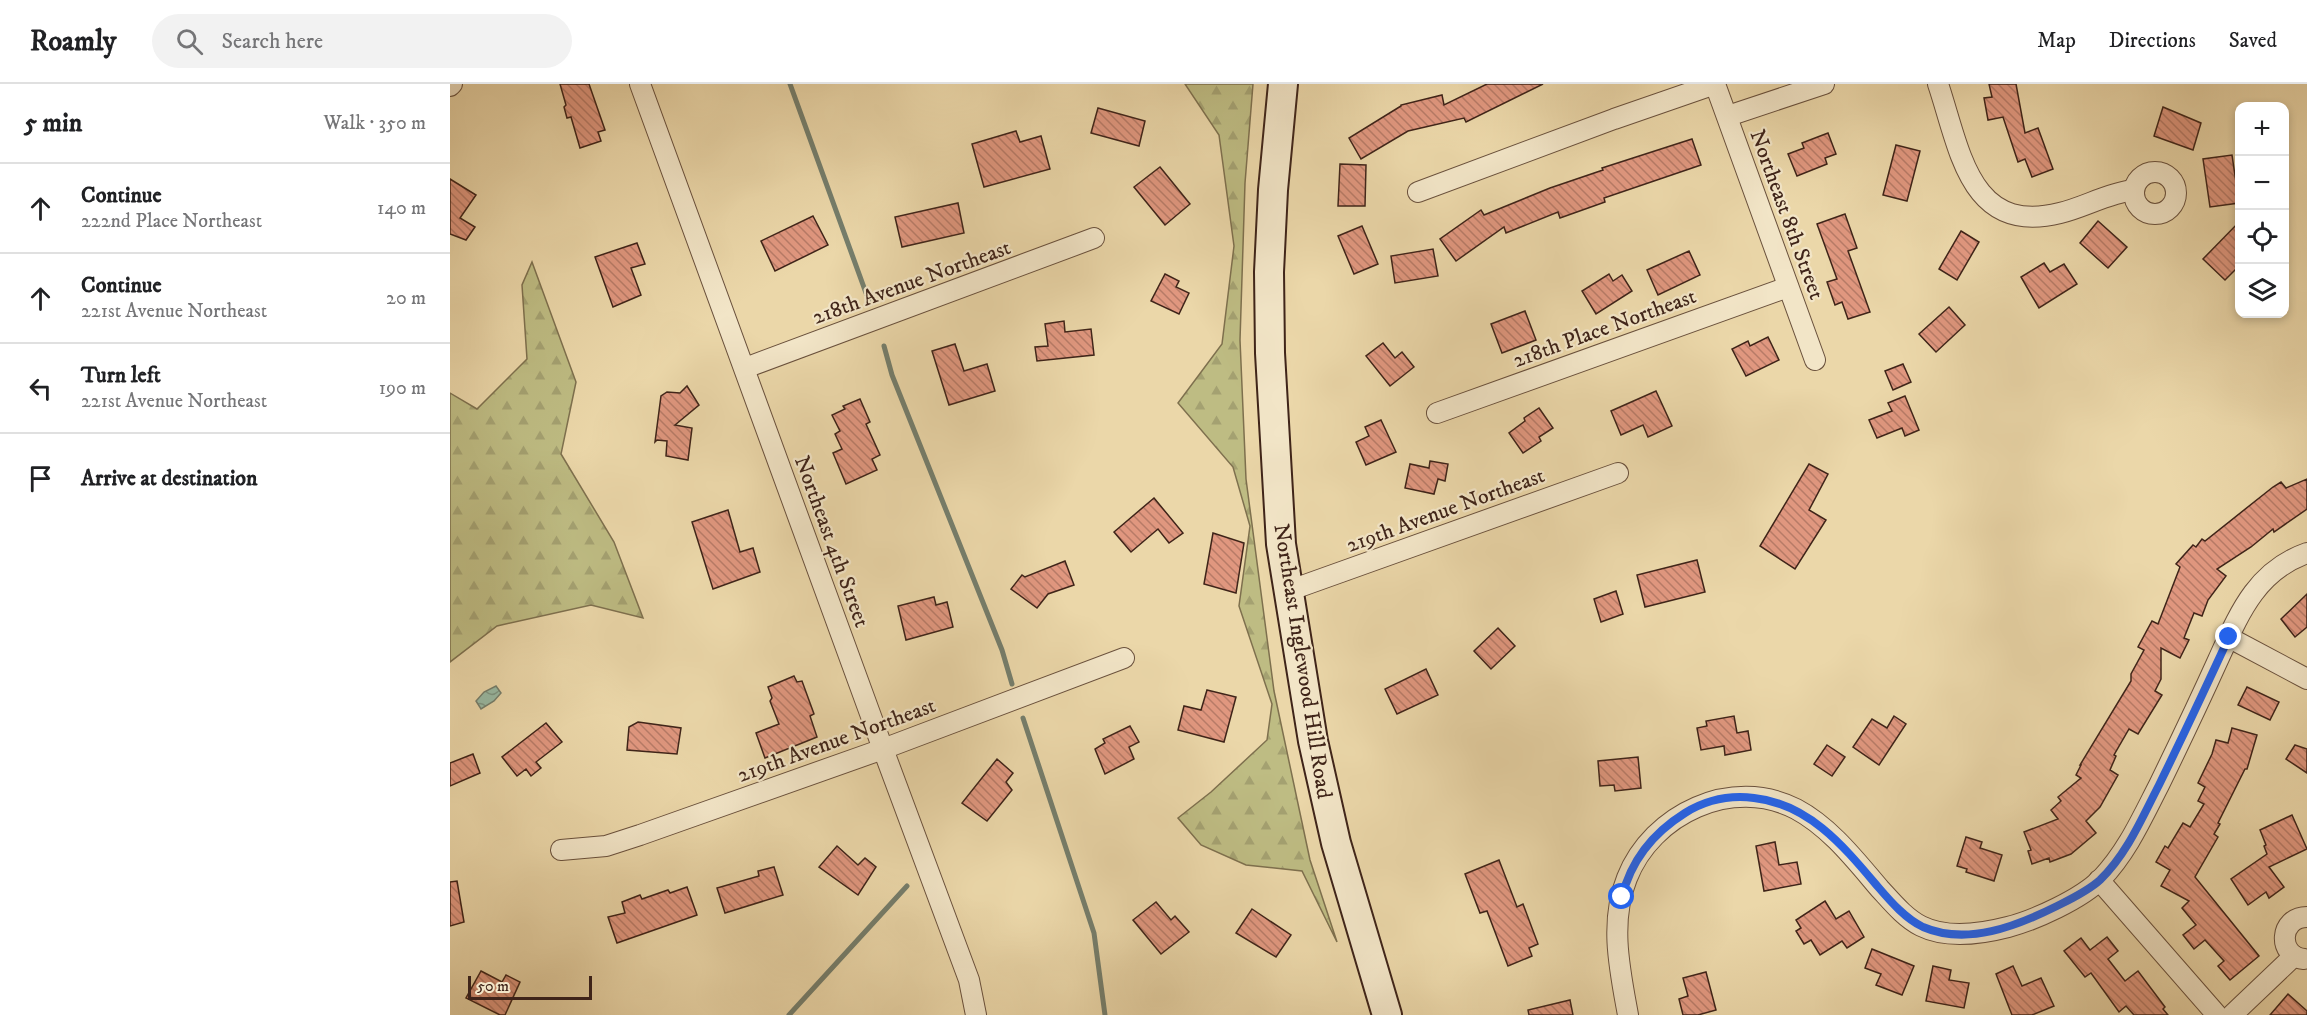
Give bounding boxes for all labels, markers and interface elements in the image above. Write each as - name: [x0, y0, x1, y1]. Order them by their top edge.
- search box: [152, 14, 572, 68]
- text: Roamly: [30, 24, 116, 59]
- icon: search: [173, 25, 206, 58]
- text: Search here: [221, 28, 323, 55]
- text: Map: [2037, 28, 2076, 54]
- text: Directions: [2109, 28, 2196, 54]
- text: Saved: [2229, 28, 2277, 54]
- map controls: [2235, 102, 2289, 318]
- button: +: [2235, 102, 2289, 156]
- text: 5 min: [24, 107, 82, 140]
- text: Walk · 350 m: [324, 111, 426, 136]
- street label: Northeast 8th Street: [1743, 126, 1830, 303]
- button: −: [2235, 156, 2289, 210]
- text: Continue: [81, 182, 162, 209]
- icon: ahead: [24, 192, 57, 225]
- text: 140 m: [377, 196, 426, 221]
- text: 222nd Place Northeast: [81, 209, 262, 234]
- button: locate: [2235, 210, 2289, 264]
- street label: 218th Avenue Northeast: [809, 234, 1014, 331]
- button: layers: [2235, 264, 2289, 318]
- text: Continue: [81, 272, 162, 299]
- icon: ahead: [24, 282, 57, 315]
- street label: 218th Place Northeast: [1509, 283, 1700, 374]
- text: 20 m: [386, 286, 426, 311]
- text: 221st Avenue Northeast: [81, 299, 267, 324]
- text: Turn left: [81, 362, 161, 389]
- icon: left: [24, 372, 57, 405]
- text: 190 m: [379, 376, 426, 401]
- text: 221st Avenue Northeast: [81, 389, 267, 414]
- street label: Northeast 4th Street: [788, 452, 875, 631]
- icon: arrive: [24, 462, 57, 495]
- street label: 219th Avenue Northeast: [1343, 462, 1548, 559]
- text: Arrive at destination: [81, 465, 258, 492]
- street label: Northeast Inglewood Hill Road: [1267, 522, 1338, 801]
- route end: [2215, 623, 2241, 649]
- street label: 219th Avenue Northeast: [734, 692, 939, 789]
- route start: [1608, 883, 1634, 909]
- scale bar: [468, 973, 592, 1000]
- text: 50 m: [477, 976, 509, 996]

